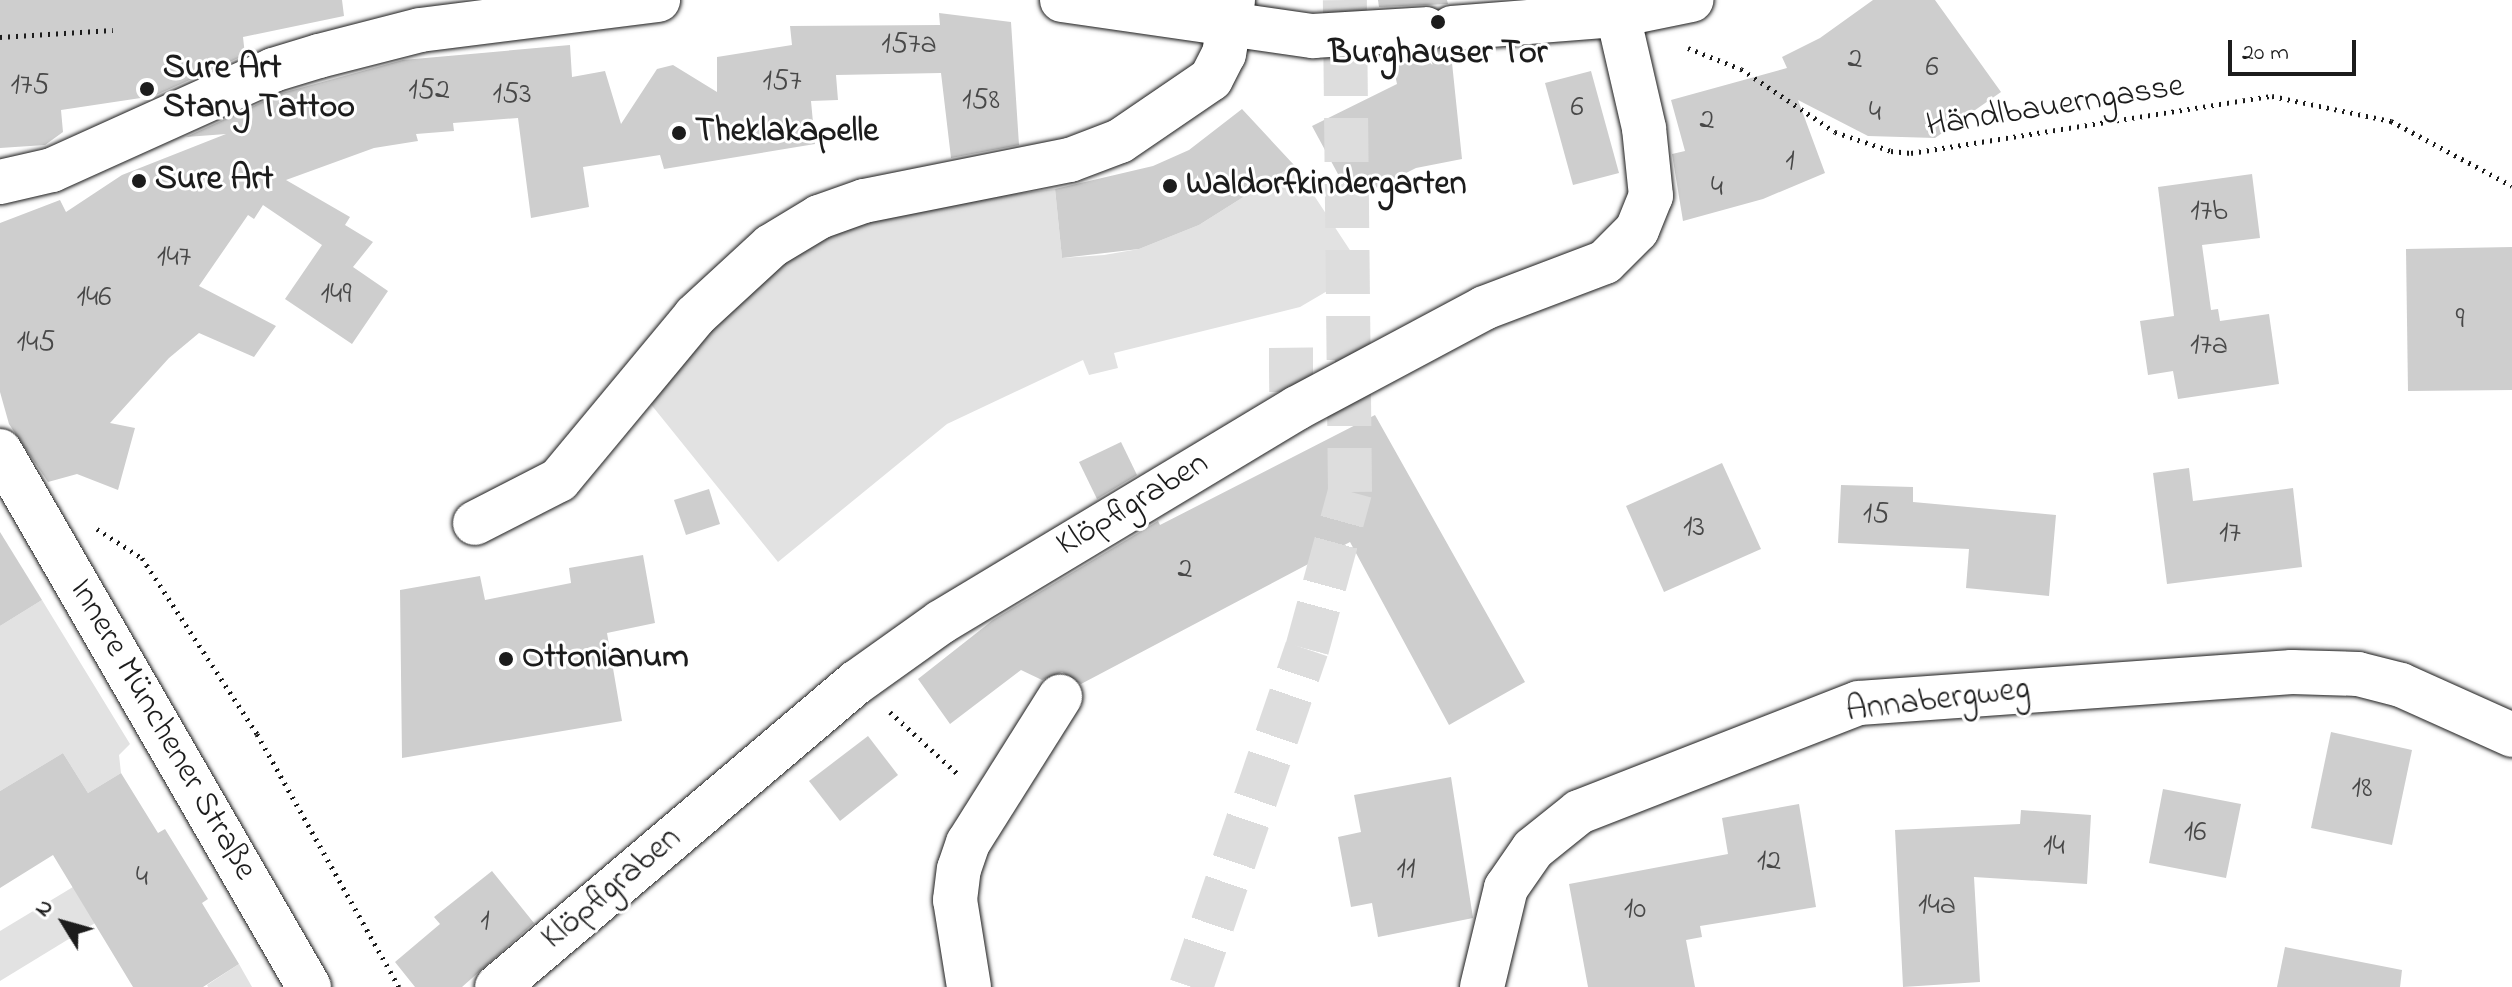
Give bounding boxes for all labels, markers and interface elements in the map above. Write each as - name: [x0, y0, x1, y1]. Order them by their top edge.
- marker: Burghauser Tor: [1429, 13, 1447, 31]
- scale bar: [2232, 24, 2360, 74]
- house number: 157a: [881, 27, 937, 63]
- place label: Burghauser Tor: [1329, 35, 1547, 75]
- text: 20 m: [2242, 36, 2289, 71]
- house number: 2: [1848, 42, 1862, 78]
- place label: Sure Art Stany Tattoo: [163, 49, 355, 128]
- house number: 6: [1925, 50, 1939, 86]
- house number: 157: [762, 64, 802, 100]
- street label: Händlbauerngasse: [1923, 66, 2187, 148]
- house number: 175: [10, 68, 50, 104]
- house number: 152: [408, 73, 450, 109]
- house number: 153: [492, 77, 532, 113]
- marker: Sure Art Stany Tattoo: [138, 80, 156, 98]
- house number: 158: [962, 83, 1000, 119]
- house number: 6: [1570, 90, 1584, 126]
- house number: 4: [1869, 95, 1881, 131]
- house number: 2: [1700, 103, 1714, 139]
- place label: Theklakapelle: [695, 113, 878, 153]
- marker: Theklakapelle: [670, 124, 688, 142]
- house number: 1: [1785, 144, 1795, 180]
- place label: Sure Art: [155, 161, 273, 201]
- place label: Waldorfkindergarten: [1186, 166, 1466, 206]
- house number: 4: [1711, 170, 1723, 206]
- marker: Sure Art: [130, 172, 148, 190]
- marker: Waldorfkindergarten: [1161, 177, 1179, 195]
- house number: 17b: [2190, 194, 2228, 230]
- house number: 147: [157, 240, 191, 276]
- house number: 149: [321, 277, 351, 313]
- house number: 146: [76, 280, 112, 316]
- house number: 9: [2455, 302, 2465, 338]
- house number: 145: [16, 325, 56, 361]
- house number: 17a: [2190, 328, 2228, 364]
- street label: Klöpflgraben: [1050, 444, 1216, 566]
- house number: 15: [1863, 497, 1889, 533]
- house number: 13: [1683, 510, 1705, 546]
- house number: 17: [2219, 516, 2241, 552]
- house number: 2: [1178, 552, 1192, 588]
- street label: Innere Münchener Straße: [59, 572, 265, 888]
- place label: Ottonianum: [522, 639, 689, 679]
- marker: Ottonianum: [497, 650, 515, 668]
- street label: Annabergweg: [1844, 669, 2032, 733]
- house number: 18: [2352, 771, 2372, 807]
- house number: 16: [2184, 815, 2206, 851]
- street label: Klöpflgraben: [534, 819, 690, 959]
- house number: 14: [2043, 829, 2065, 865]
- house number: 12: [1757, 844, 1781, 880]
- house number: 11: [1396, 852, 1416, 888]
- house number: 4: [136, 860, 148, 896]
- north arrow: [24, 883, 104, 963]
- house number: 14a: [1918, 888, 1956, 924]
- house number: 10: [1624, 892, 1646, 928]
- text: N: [28, 893, 62, 924]
- house number: 1: [480, 904, 490, 940]

